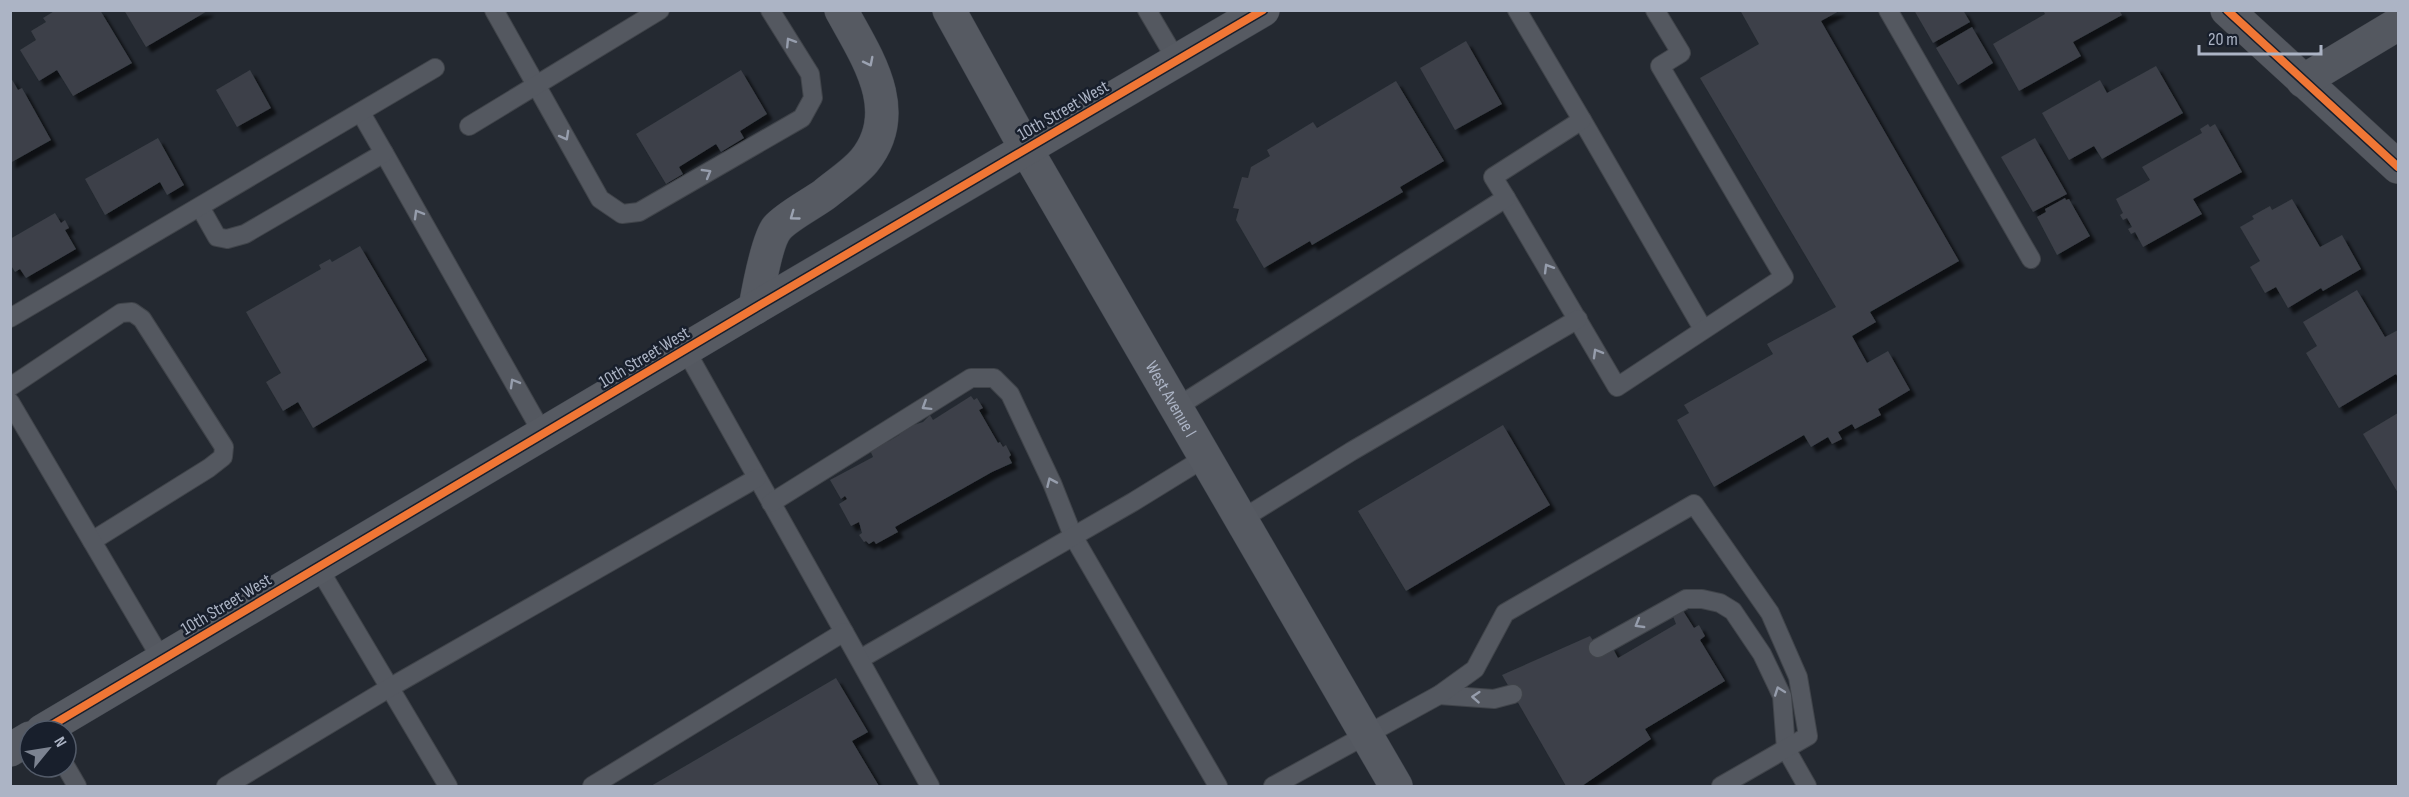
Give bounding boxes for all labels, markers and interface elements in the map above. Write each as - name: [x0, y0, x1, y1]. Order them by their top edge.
- scale bar: [2199, 18, 2320, 56]
- text: 20 m: [2208, 29, 2238, 50]
- one-way arrow: [785, 38, 797, 48]
- one-way arrow: [861, 55, 873, 66]
- street label: 10th Street West: [1014, 76, 1113, 145]
- one-way arrow: [558, 130, 569, 140]
- one-way arrow: [701, 169, 711, 180]
- one-way arrow: [790, 209, 801, 220]
- one-way arrow: [414, 210, 426, 220]
- one-way arrow: [1543, 264, 1555, 274]
- street label: 10th Street West: [595, 322, 694, 393]
- one-way arrow: [1593, 349, 1605, 359]
- street label: West Avenue I: [1141, 358, 1201, 441]
- one-way arrow: [510, 379, 522, 390]
- one-way arrow: [922, 399, 933, 410]
- one-way arrow: [1046, 477, 1058, 488]
- street label: 10th Street West: [177, 569, 276, 640]
- one-way arrow: [1635, 617, 1646, 628]
- one-way arrow: [1773, 686, 1786, 697]
- one-way arrow: [1471, 691, 1480, 704]
- north arrow: [18, 719, 78, 779]
- text: N: [49, 734, 70, 751]

